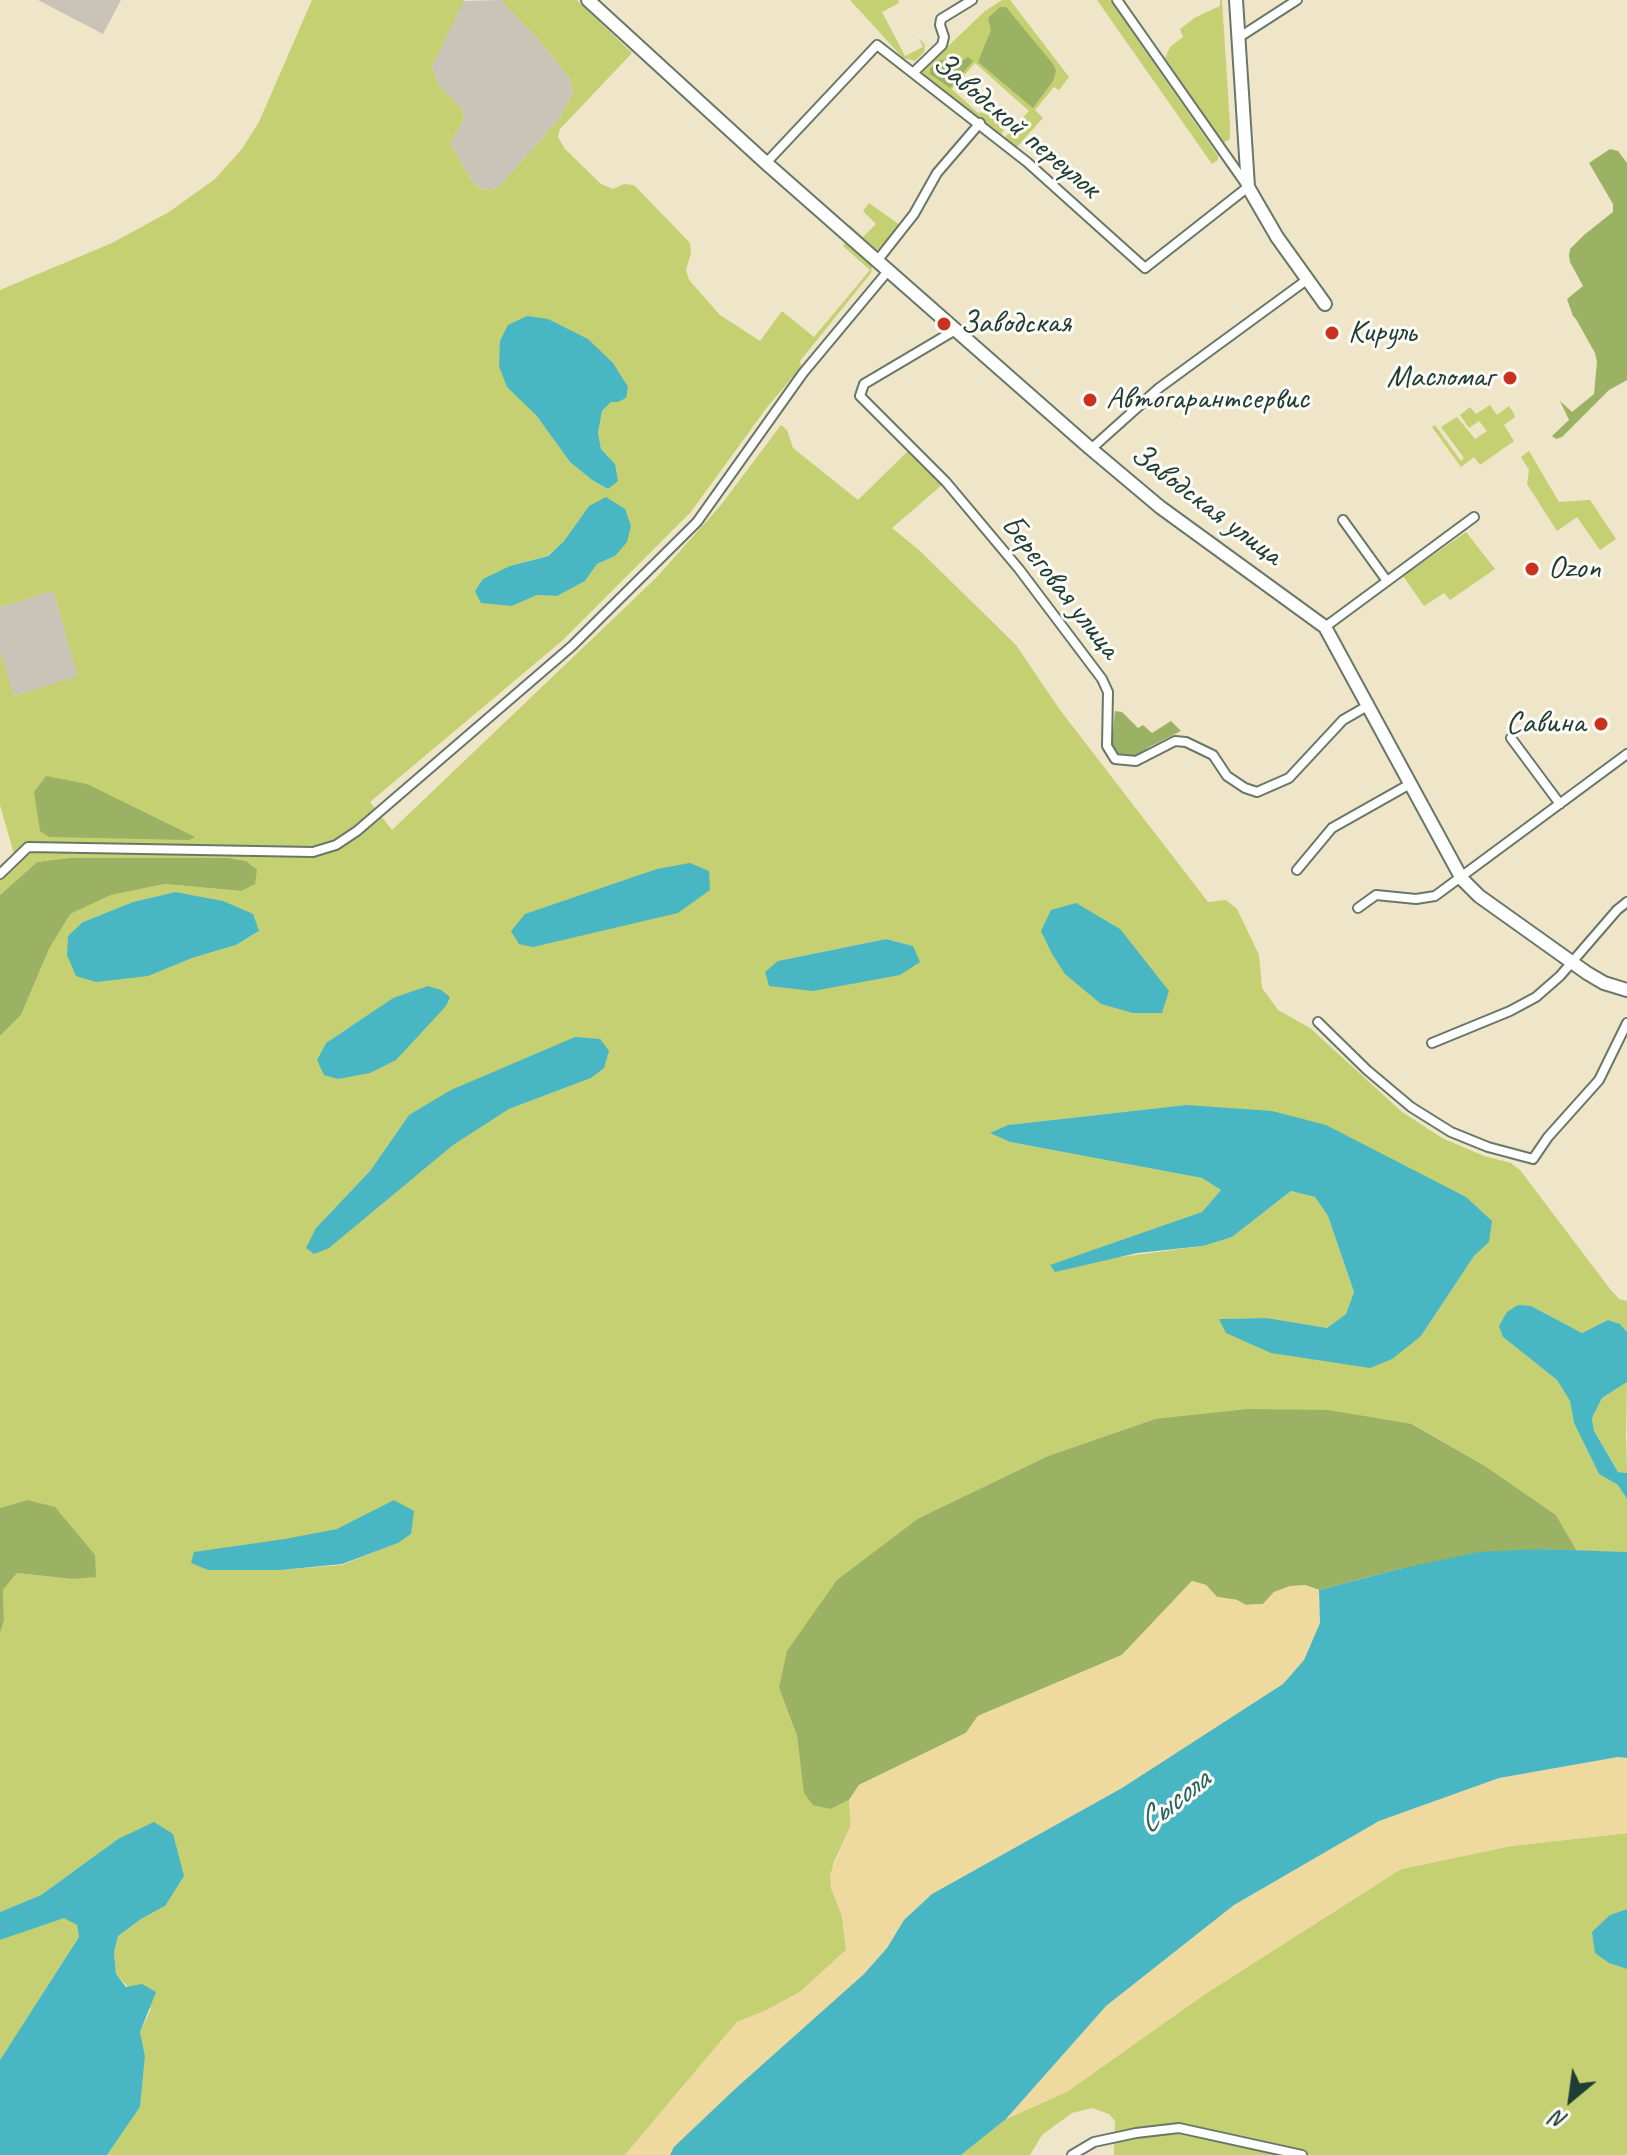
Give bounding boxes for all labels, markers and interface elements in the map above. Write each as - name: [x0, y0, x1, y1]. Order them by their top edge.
- street label: Заводской переулок: [924, 45, 1108, 207]
- place label: Заводская: [960, 305, 1071, 343]
- place label: Кируль: [1348, 314, 1416, 352]
- marker: Заводская: [935, 315, 953, 333]
- marker: Кируль: [1323, 324, 1341, 342]
- place label: Масломаг: [1386, 359, 1494, 397]
- marker: Масломаг: [1501, 369, 1519, 387]
- place label: Автогарантсервис: [1106, 381, 1309, 419]
- marker: Автогарантсервис: [1081, 391, 1099, 409]
- street label: Заводская улица: [1122, 435, 1290, 575]
- street label: Береговая улица: [992, 507, 1128, 667]
- place label: Ozon: [1548, 550, 1601, 588]
- marker: Ozon: [1523, 560, 1541, 578]
- place label: Савина: [1506, 705, 1585, 743]
- marker: Савина: [1592, 715, 1610, 733]
- water label: Сысола: [1129, 1761, 1219, 1843]
- north arrow: [1531, 2059, 1611, 2139]
- text: N: [1547, 2104, 1572, 2136]

